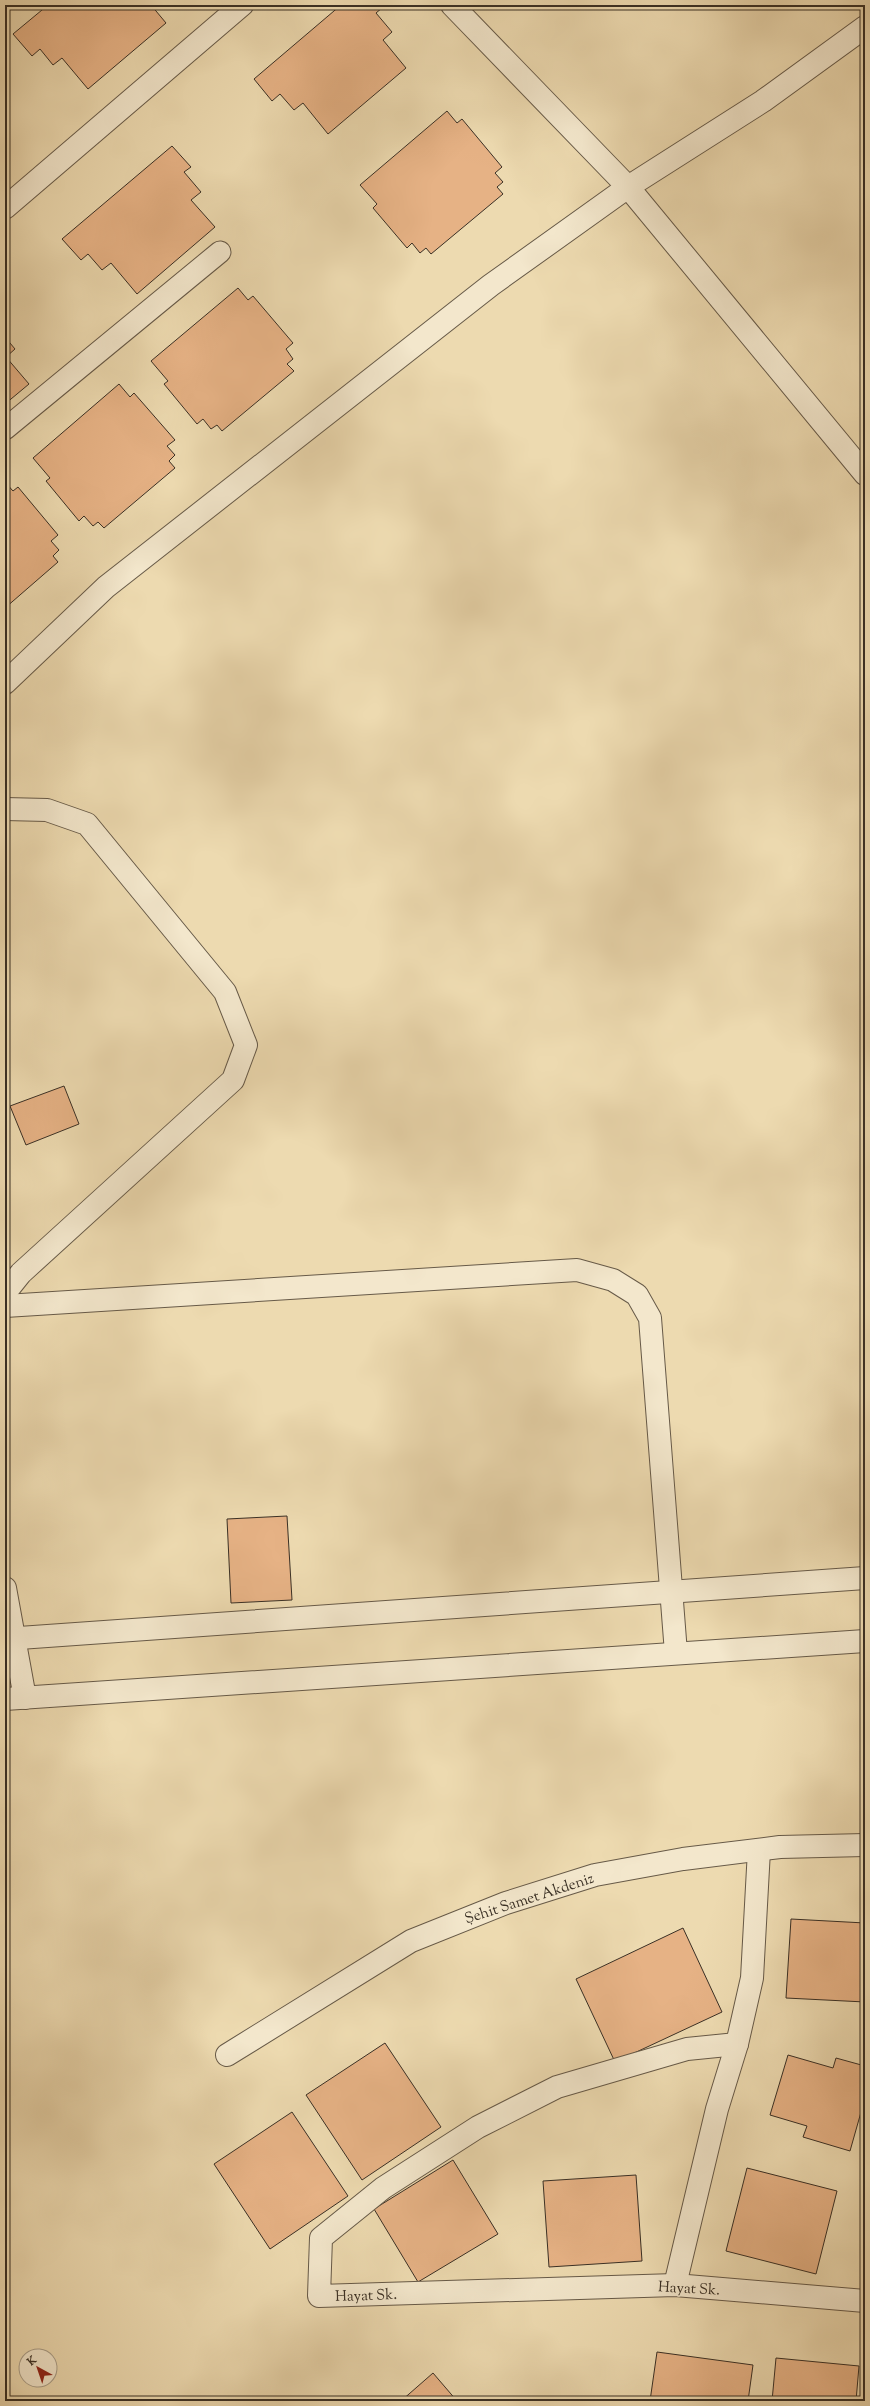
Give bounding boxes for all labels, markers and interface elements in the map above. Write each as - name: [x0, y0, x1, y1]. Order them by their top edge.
- street label: Şehit Samet Akdeniz: [462, 1869, 597, 1930]
- street label: Hayat Sk.: [657, 2277, 720, 2302]
- street label: Hayat Sk.: [335, 2285, 397, 2308]
- north arrow: [18, 2348, 58, 2388]
- text: K: [23, 2352, 40, 2370]

